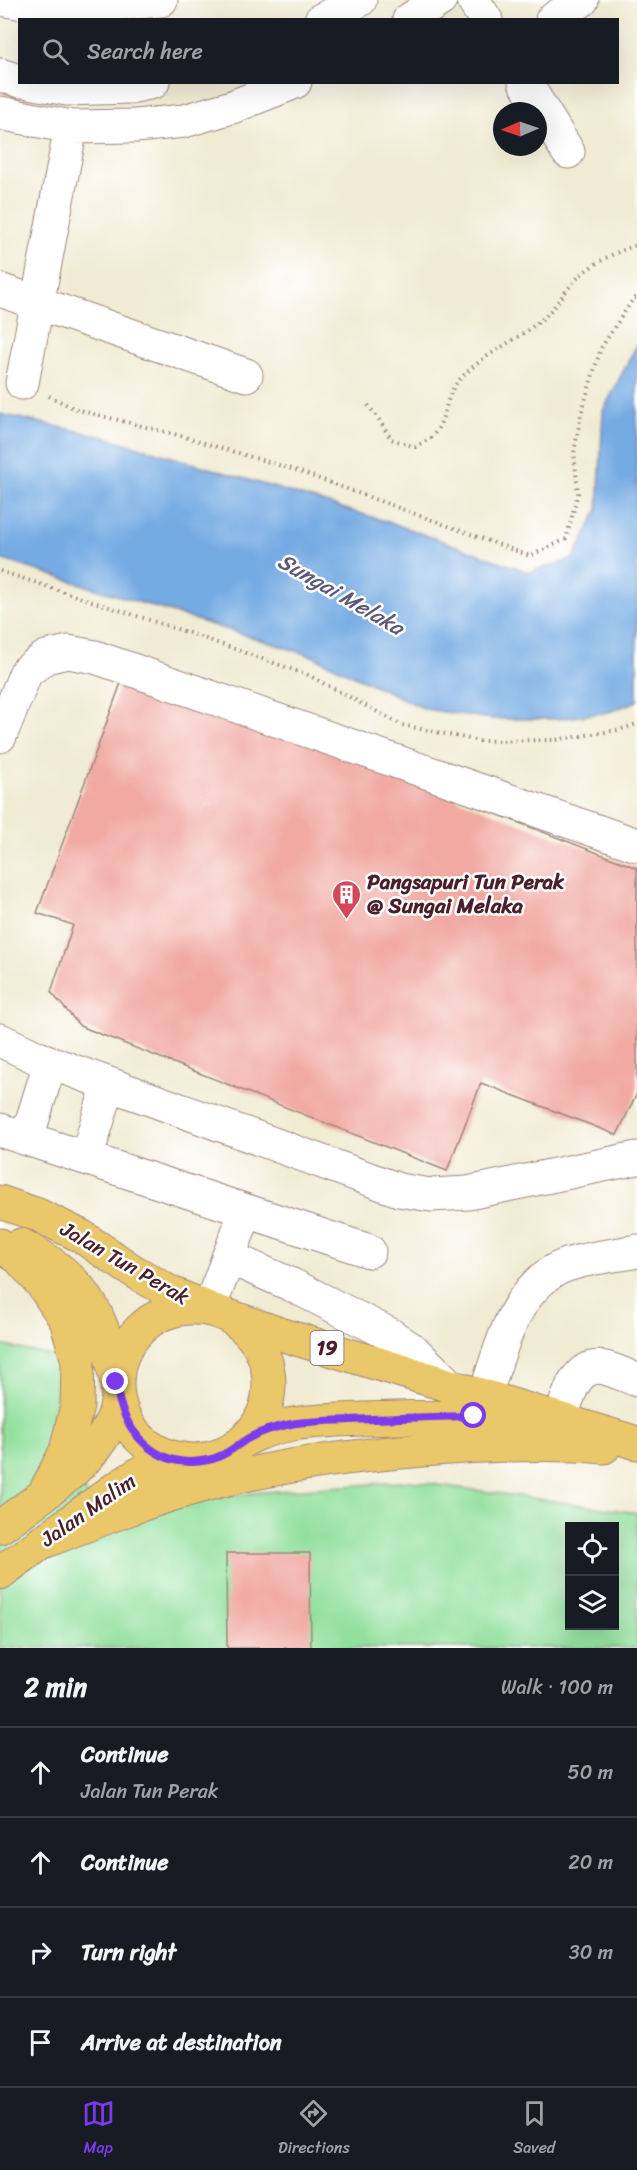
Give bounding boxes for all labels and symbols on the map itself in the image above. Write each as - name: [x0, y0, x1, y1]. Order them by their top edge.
- north arrow: [493, 102, 547, 156]
- water label: Sungai Melaka: [270, 542, 413, 647]
- place label: Pangsapuri Tun Perak @ Sungai Melaka: [367, 863, 565, 925]
- building icon: Pangsapuri Tun Perak @ Sungai Melaka: [330, 878, 362, 920]
- street label: Jalan Tun Perak: [52, 1210, 197, 1316]
- road number: 19: [310, 1331, 344, 1365]
- route end: [102, 1368, 128, 1394]
- route start: [460, 1402, 486, 1428]
- street label: Jalan Malim: [31, 1463, 144, 1558]

